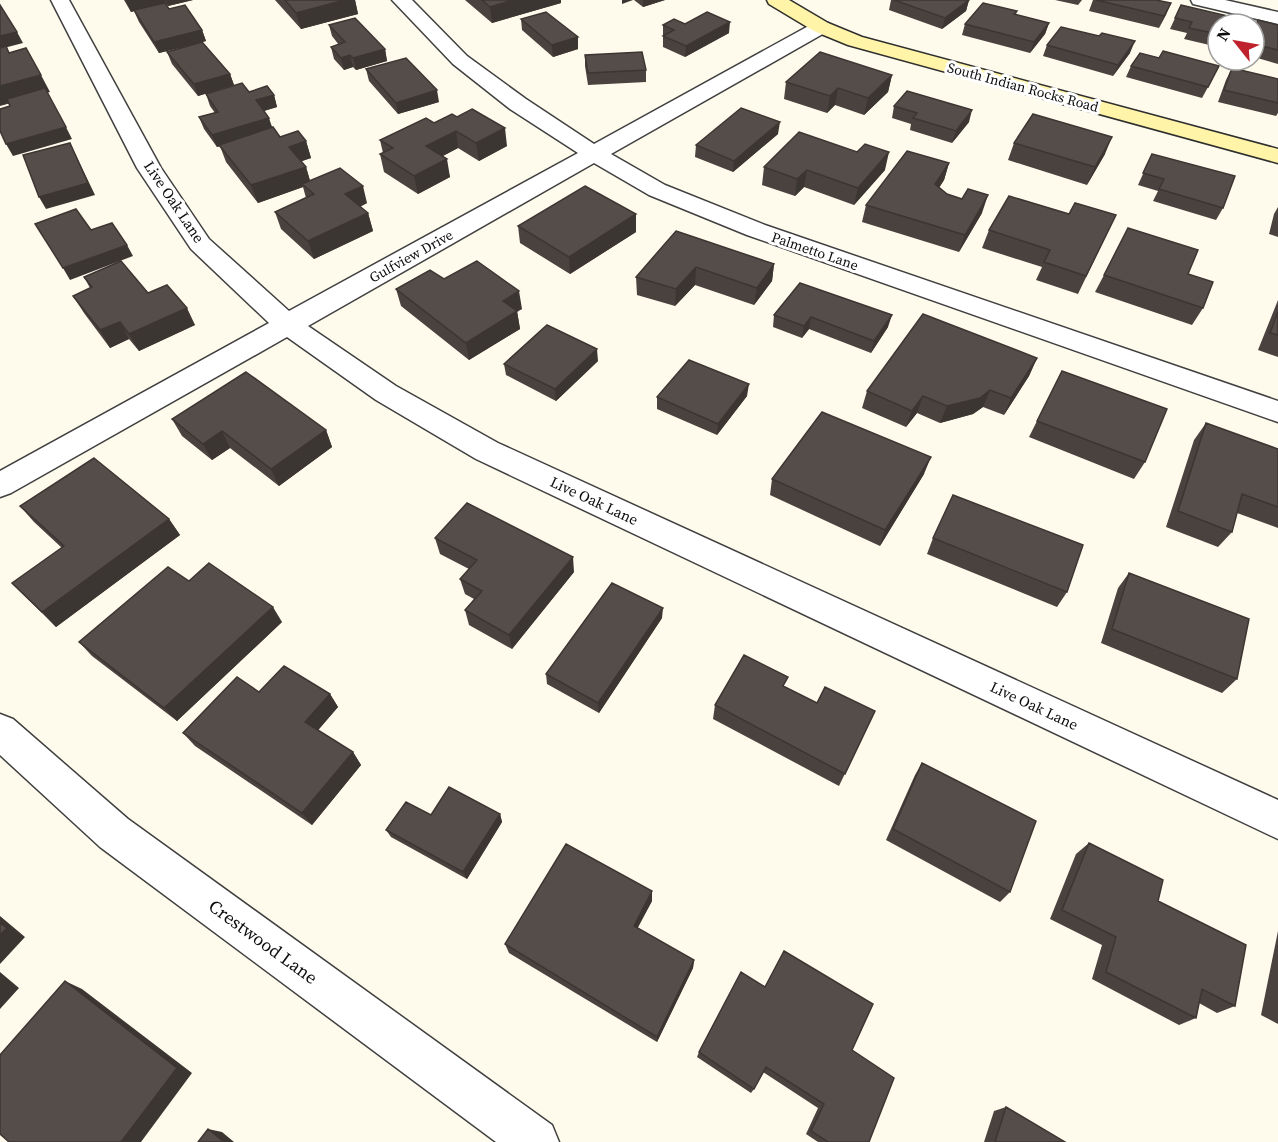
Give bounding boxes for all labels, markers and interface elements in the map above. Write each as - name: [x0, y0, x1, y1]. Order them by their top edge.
- north arrow: [1206, 12, 1266, 72]
- text: N: [1211, 23, 1236, 45]
- street label: South Indian Rocks Road: [945, 57, 1101, 117]
- street label: Live Oak Lane: [139, 157, 210, 247]
- street label: Gulfview Drive: [366, 225, 456, 287]
- street label: Palmetto Lane: [769, 227, 861, 275]
- street label: Live Oak Lane: [547, 471, 642, 530]
- street label: Live Oak Lane: [987, 676, 1082, 735]
- street label: Crestwood Lane: [204, 893, 323, 990]

